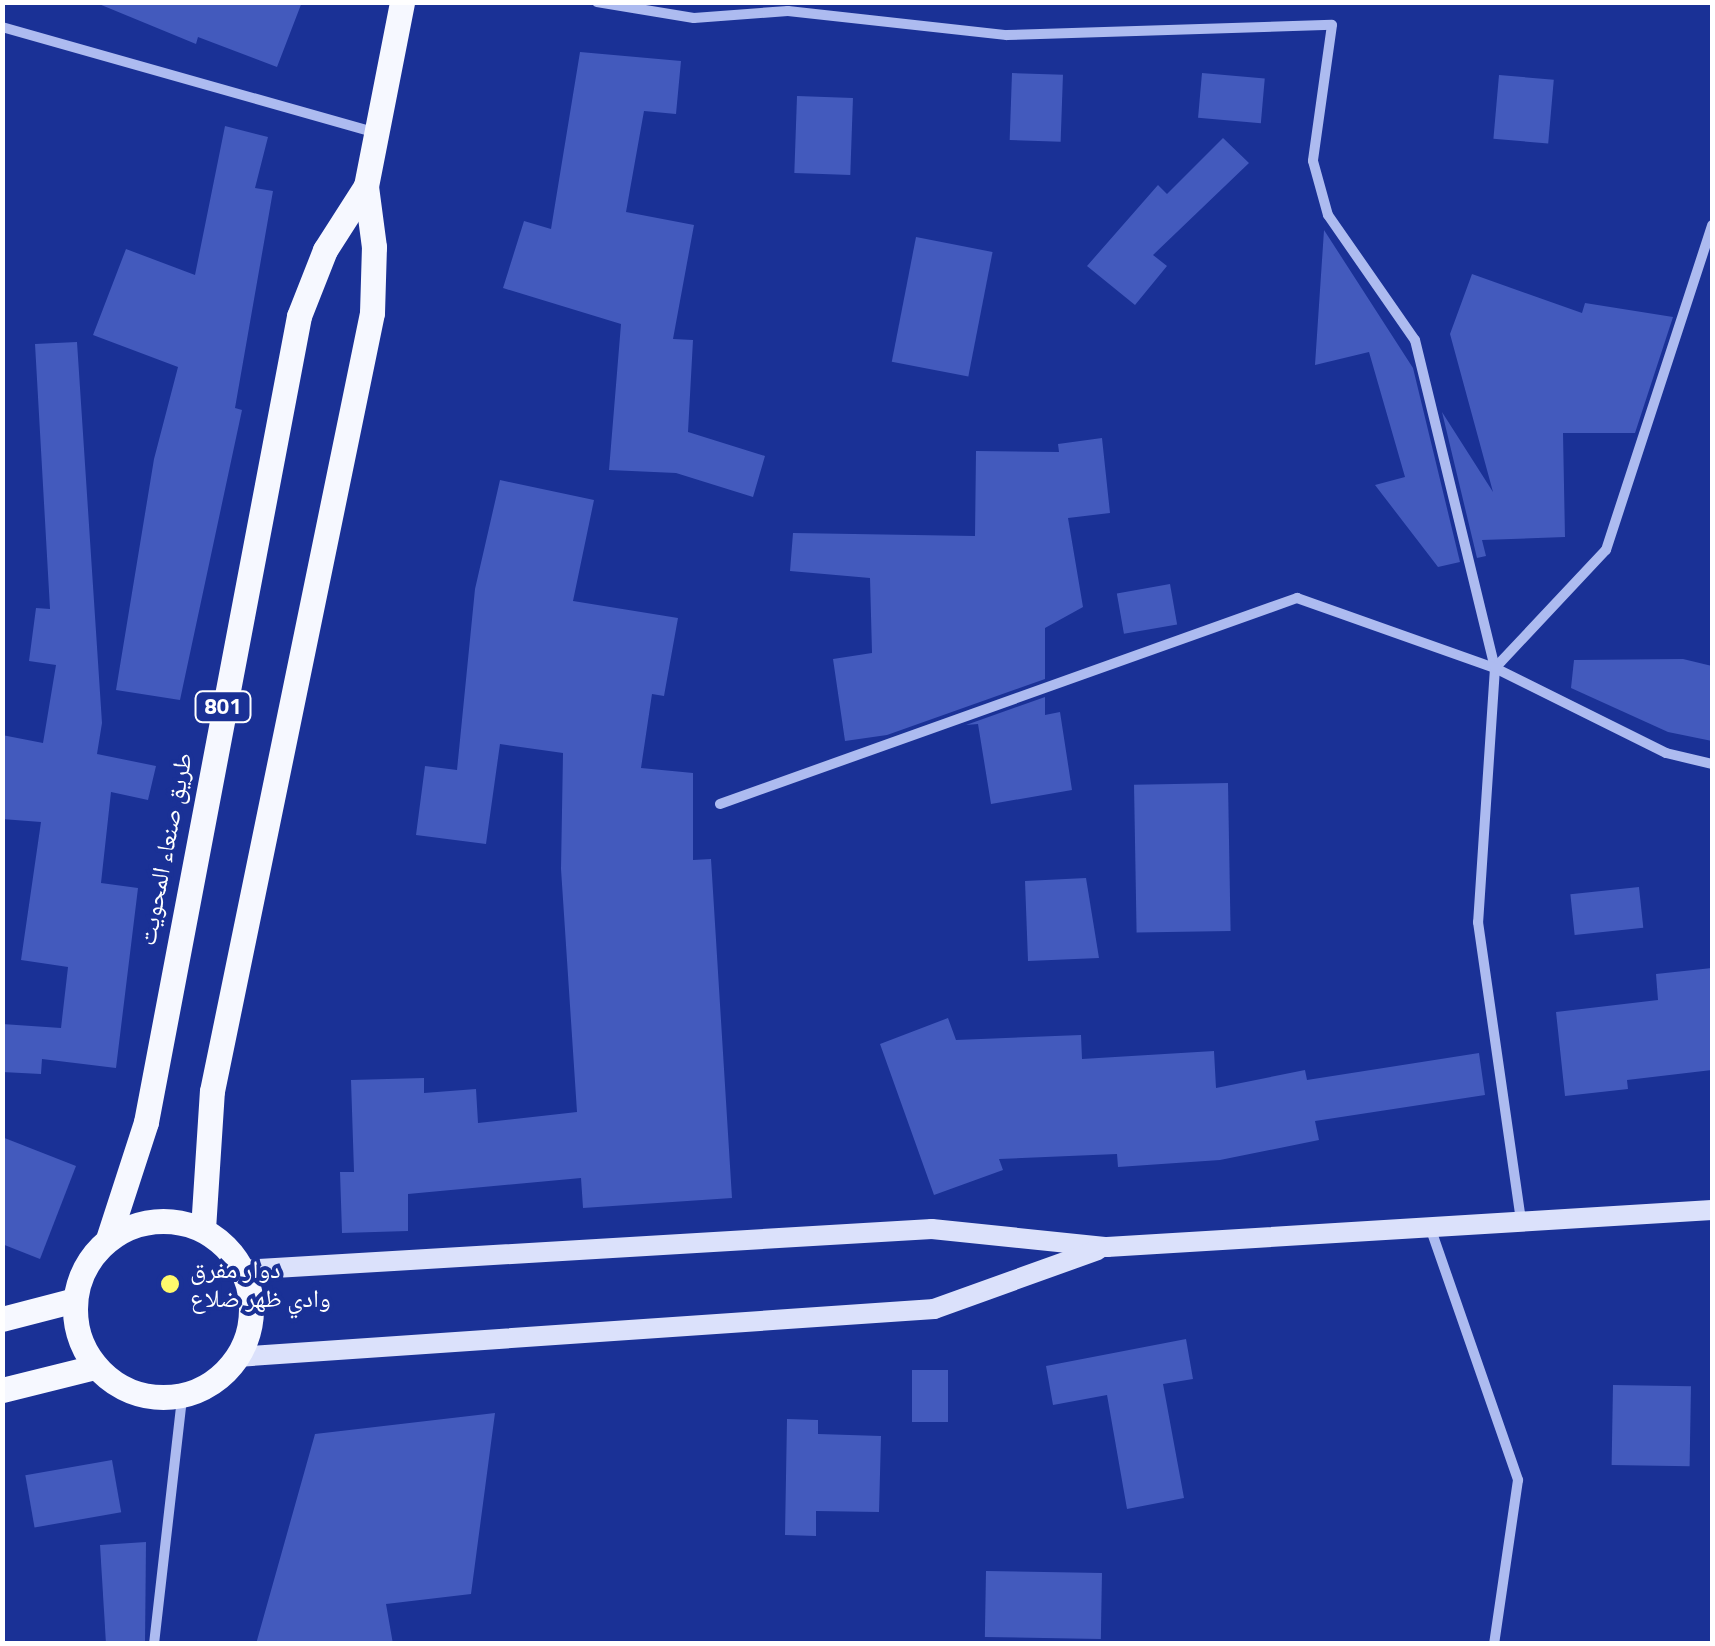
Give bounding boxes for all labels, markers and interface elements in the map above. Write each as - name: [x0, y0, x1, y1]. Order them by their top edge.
- road number: 801: [193, 690, 253, 724]
- street label: طريق صنعاء المحويت: [132, 750, 198, 948]
- place label: دوار مفرق وادي ظهر ضلاع: [190, 1255, 331, 1314]
- marker: دوار مفرق وادي ظهر ضلاع: [159, 1273, 181, 1295]

